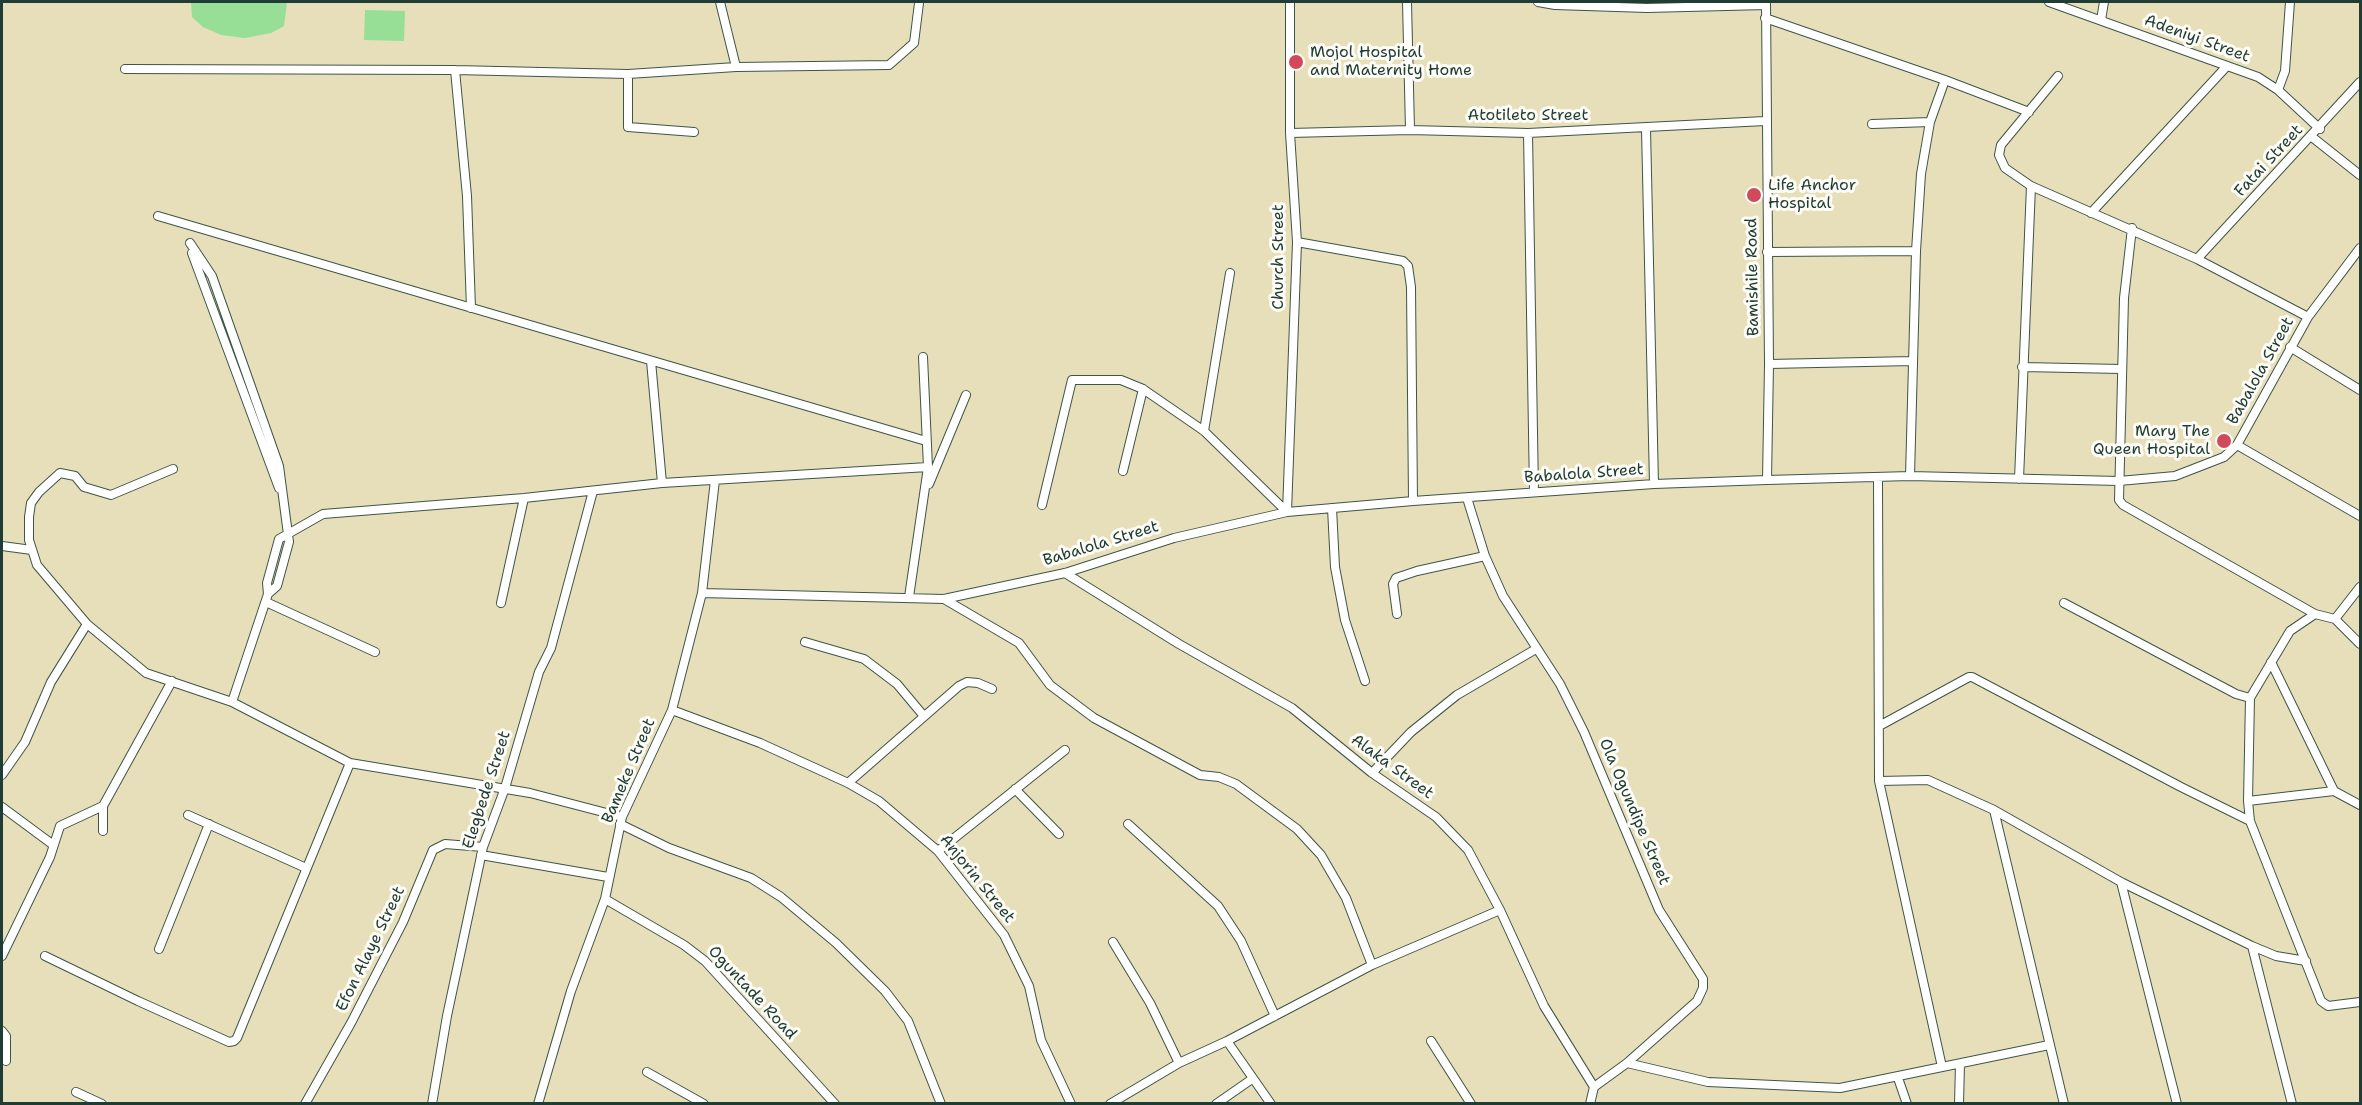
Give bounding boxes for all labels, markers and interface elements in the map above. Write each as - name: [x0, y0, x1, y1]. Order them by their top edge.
- street label: Adeniyi Street: [2142, 11, 2252, 67]
- place label: Mojol Hospital and Maternity Home: [1310, 43, 1472, 81]
- marker: Mojol Hospital and Maternity Home: [1287, 53, 1305, 71]
- street label: Atotileto Street: [1468, 106, 1588, 126]
- street label: Fatai Street: [2231, 121, 2307, 201]
- place label: Life Anchor Hospital: [1768, 176, 1856, 214]
- marker: Life Anchor Hospital: [1745, 186, 1763, 204]
- street label: Church Street: [1269, 204, 1289, 310]
- street label: Bamishile Road: [1742, 218, 1764, 336]
- street label: Babalola Street: [2224, 314, 2298, 428]
- place label: Mary The Queen Hospital: [2093, 422, 2210, 460]
- marker: Mary The Queen Hospital: [2215, 432, 2233, 450]
- street label: Babalola Street: [1524, 460, 1644, 488]
- street label: Babalola Street: [1041, 517, 1161, 571]
- street label: Bameke Street: [598, 716, 660, 826]
- street label: Elegbede Street: [459, 729, 515, 851]
- street label: Alaka Street: [1347, 731, 1437, 803]
- street label: Ola Ogundipe Street: [1594, 736, 1674, 888]
- street label: Anjorin Street: [935, 831, 1019, 927]
- street label: Efon Alaye Street: [332, 883, 410, 1015]
- street label: Oguntade Road: [704, 942, 800, 1044]

